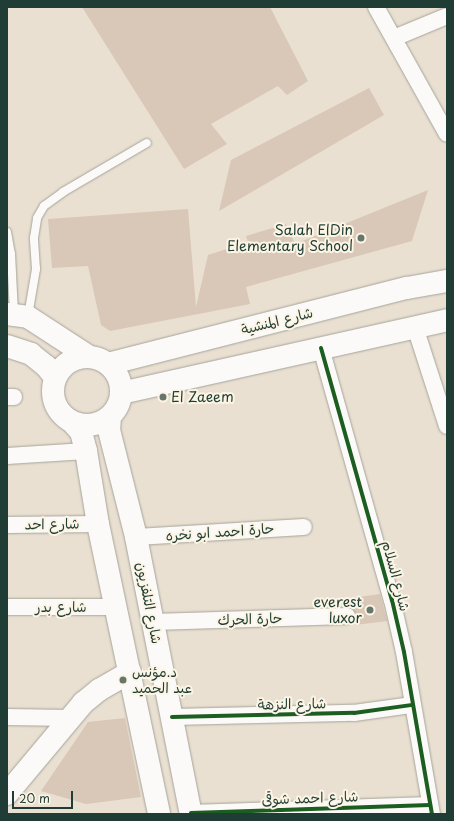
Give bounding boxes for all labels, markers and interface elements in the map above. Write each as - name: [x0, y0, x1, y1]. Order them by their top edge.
- place label: Salah ElDin Elementary School: [227, 222, 353, 254]
- marker: Salah ElDin Elementary School: [356, 233, 366, 243]
- street label: شارع المنشية: [239, 304, 315, 338]
- place label: El Zaeem: [171, 389, 234, 405]
- marker: El Zaeem: [158, 392, 168, 402]
- street label: شارع احد: [24, 515, 80, 533]
- street label: حارة احمد ابو نخره: [165, 520, 275, 544]
- street label: شارع السلام: [379, 539, 413, 613]
- street label: شارع التلفزيون: [133, 561, 165, 645]
- place label: everest luxor: [314, 594, 362, 626]
- street label: شارع بدر: [35, 599, 87, 615]
- marker: everest luxor: [365, 605, 375, 615]
- street label: حارة الحرك: [217, 609, 283, 629]
- place label: د.مؤنس عبد الحميد: [132, 664, 192, 696]
- marker: د.مؤنس عبد الحميد: [117, 674, 129, 686]
- street label: شارع النزهة: [258, 695, 326, 713]
- scale bar: [14, 783, 75, 809]
- street label: شارع احمد شوقى: [261, 788, 359, 808]
- text: 20 m: [19, 789, 50, 807]

